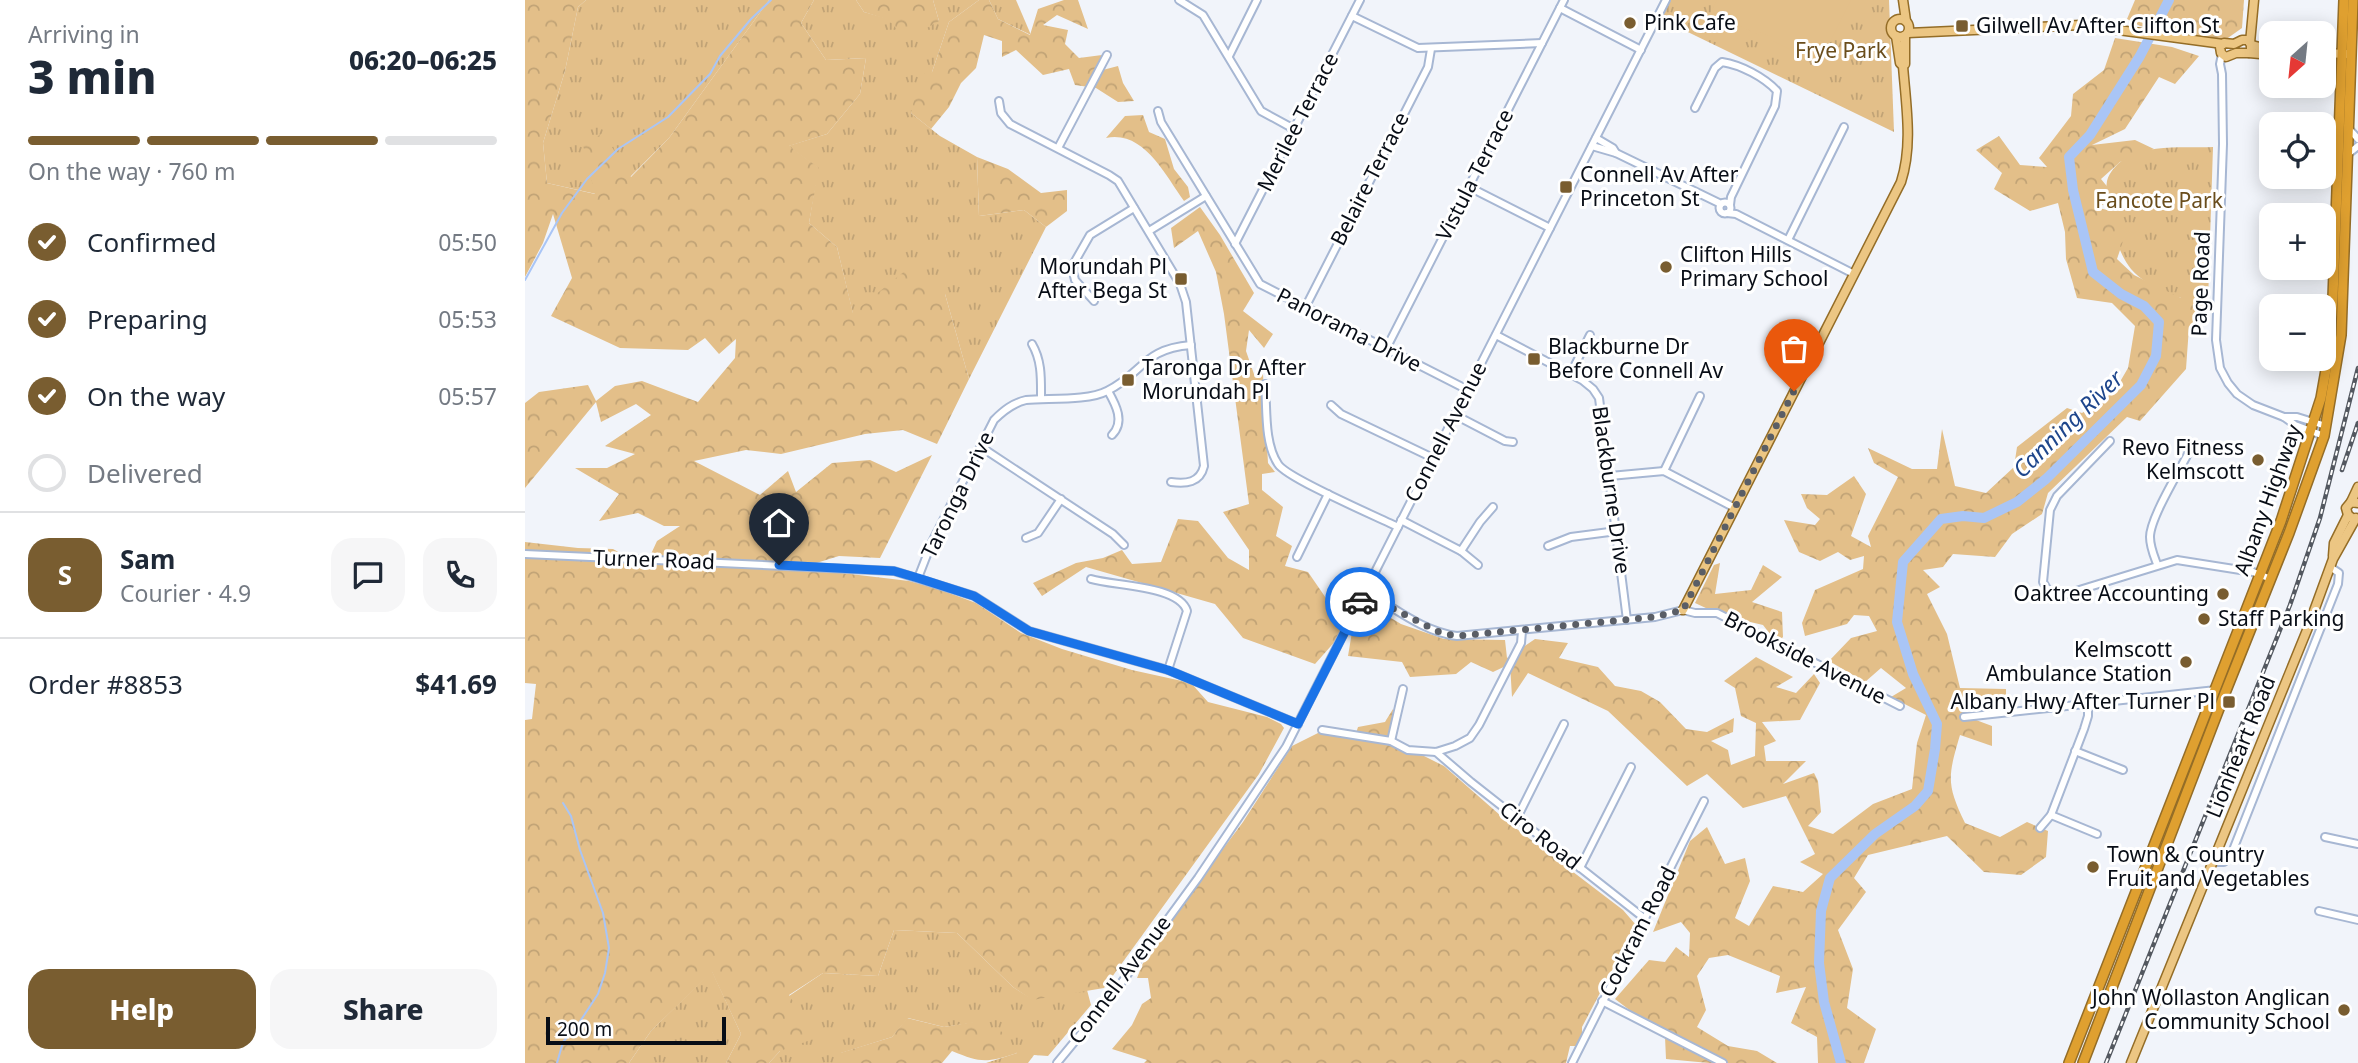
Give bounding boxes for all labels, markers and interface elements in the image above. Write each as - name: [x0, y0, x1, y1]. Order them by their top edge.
- place label: Pink Cafe: [1644, 8, 1736, 36]
- place label: Gilwell Av After Clifton St: [1976, 11, 2220, 39]
- marker: Pink Cafe: [1622, 15, 1638, 31]
- text: Arriving in: [28, 18, 140, 50]
- marker: Gilwell Av After Clifton St: [1954, 18, 1970, 34]
- north arrow: [2259, 21, 2336, 98]
- map controls: [2259, 21, 2336, 371]
- park label: Frye Park: [1795, 36, 1888, 64]
- text: 06:20–06:25: [349, 42, 497, 78]
- text: 3 min: [28, 45, 157, 107]
- street label: Merilee Terrace: [1250, 47, 1344, 196]
- street label: Vistula Terrace: [1429, 104, 1519, 245]
- street label: Belaire Terrace: [1323, 107, 1415, 250]
- button: locate: [2259, 112, 2336, 189]
- text: On the way · 760 m: [28, 155, 235, 187]
- place label: Connell Av After Princeton St: [1580, 160, 1739, 212]
- marker: Connell Av After Princeton St: [1558, 179, 1574, 195]
- park label: Fancote Park: [2095, 186, 2224, 214]
- button: +: [2259, 203, 2336, 280]
- icon: check: [28, 223, 66, 261]
- text: Confirmed: [87, 224, 217, 260]
- text: 05:50: [438, 226, 497, 258]
- street label: Page Road: [2184, 231, 2216, 337]
- place label: Clifton Hills Primary School: [1680, 240, 1828, 292]
- place label: Morundah Pl After Bega St: [1038, 252, 1167, 304]
- marker: Clifton Hills Primary School: [1658, 259, 1674, 275]
- marker: Morundah Pl After Bega St: [1173, 271, 1189, 287]
- street label: Panorama Drive: [1272, 281, 1427, 378]
- button: −: [2259, 294, 2336, 371]
- icon: check: [28, 300, 66, 338]
- text: Preparing: [87, 301, 208, 337]
- text: 05:53: [438, 303, 497, 335]
- pin: [1764, 319, 1824, 391]
- icon: bag: [1775, 330, 1813, 368]
- place label: Blackburne Dr Before Connell Av: [1548, 332, 1723, 384]
- marker: Blackburne Dr Before Connell Av: [1526, 351, 1542, 367]
- place label: Taronga Dr After Morundah Pl: [1142, 353, 1306, 405]
- street label: Connell Avenue: [1398, 357, 1492, 506]
- water label: Canning River: [2005, 362, 2130, 484]
- marker: Taronga Dr After Morundah Pl: [1120, 372, 1136, 388]
- icon: check: [28, 377, 66, 415]
- text: On the way: [87, 378, 225, 414]
- text: 05:57: [438, 380, 497, 412]
- street label: Blackburne Drive: [1586, 404, 1638, 575]
- street label: Albany Highway: [2227, 420, 2307, 579]
- street label: Taronga Drive: [914, 426, 1000, 563]
- place label: Revo Fitness Kelmscott: [2122, 433, 2244, 485]
- marker: Revo Fitness Kelmscott: [2250, 452, 2266, 468]
- text: Delivered: [87, 455, 203, 491]
- pin: [749, 493, 809, 565]
- icon: home: [760, 504, 798, 542]
- button: chat: [331, 538, 405, 612]
- button: phone: [423, 538, 497, 612]
- text: Sam: [120, 541, 175, 577]
- street label: Turner Road: [593, 543, 715, 575]
- text: S: [58, 557, 72, 593]
- courier: [1325, 567, 1395, 637]
- text: Courier · 4.9: [120, 577, 251, 609]
- place label: Oaktree Accounting: [2013, 579, 2209, 607]
- icon: car: [1341, 583, 1379, 621]
- marker: Oaktree Accounting: [2215, 586, 2231, 602]
- street label: Brookside Avenue: [1720, 604, 1891, 710]
- place label: Staff Parking: [2218, 604, 2344, 632]
- marker: Staff Parking: [2196, 611, 2212, 627]
- place label: Kelmscott Ambulance Station: [1986, 635, 2172, 687]
- marker: Kelmscott Ambulance Station: [2178, 654, 2194, 670]
- text: Order #8853: [28, 666, 183, 702]
- text: $41.69: [415, 666, 497, 702]
- street label: Lionheart Road: [2199, 671, 2281, 822]
- place label: Albany Hwy After Turner Pl: [1951, 687, 2215, 715]
- marker: Albany Hwy After Turner Pl: [2221, 694, 2237, 710]
- street label: Ciro Road: [1494, 795, 1587, 876]
- place label: Town & Country Fruit and Vegetables: [2107, 840, 2310, 892]
- marker: Town & Country Fruit and Vegetables: [2085, 859, 2101, 875]
- street label: Cockram Road: [1592, 862, 1682, 1002]
- street label: Connell Avenue: [1062, 910, 1177, 1049]
- button: Help: [28, 969, 256, 1049]
- button: Share: [270, 969, 497, 1049]
- place label: John Wollaston Anglican Community School: [2090, 983, 2330, 1035]
- marker: John Wollaston Anglican Community School: [2336, 1002, 2352, 1018]
- scale bar: [546, 1014, 726, 1046]
- text: 200 m: [557, 1016, 612, 1042]

